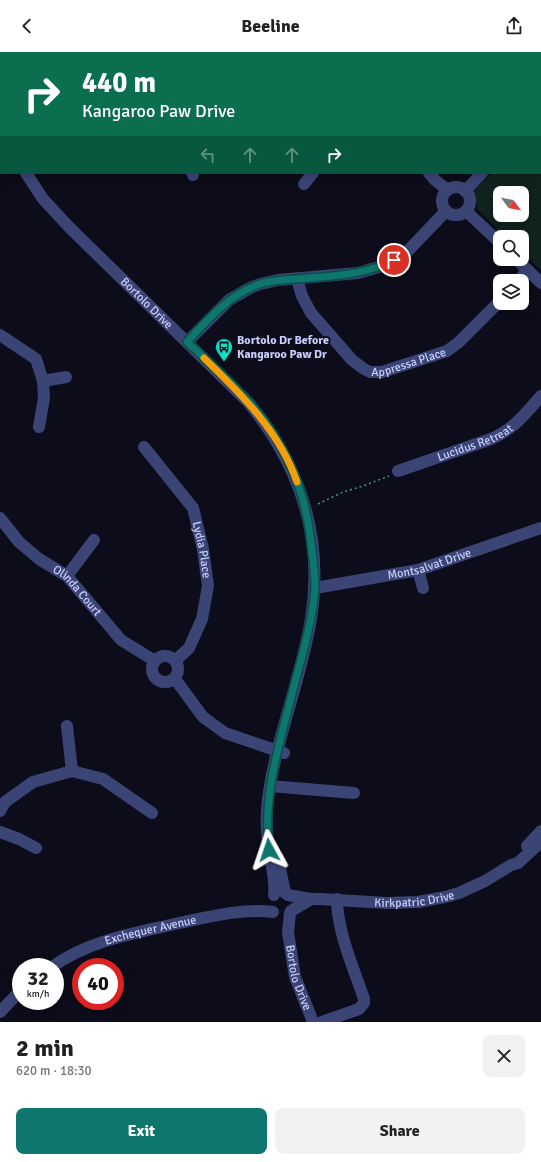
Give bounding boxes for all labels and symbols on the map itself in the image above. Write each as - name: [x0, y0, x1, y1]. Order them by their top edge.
- north arrow: [493, 186, 529, 222]
- pin: [377, 243, 411, 277]
- street label: Bortolo Drive: [117, 274, 176, 332]
- place label: Bortolo Dr Before Kangaroo Paw Dr: [237, 333, 329, 362]
- bus stop icon: Bortolo Dr Before Kangaroo Paw Dr: [214, 337, 234, 362]
- street label: Appressa Place: [371, 344, 448, 380]
- street label: Lucidus Retreat: [435, 421, 516, 464]
- street label: Lydia Place: [189, 520, 214, 579]
- street label: Montsalvat Drive: [386, 545, 473, 583]
- street label: Olinda Court: [50, 562, 105, 619]
- position arrow: [248, 829, 290, 871]
- street label: Kirkpatric Drive: [374, 887, 456, 911]
- street label: Exchequer Avenue: [103, 912, 198, 948]
- street label: Bortolo Drive: [283, 944, 315, 1012]
- speed limit sign: 40: [72, 958, 124, 1010]

